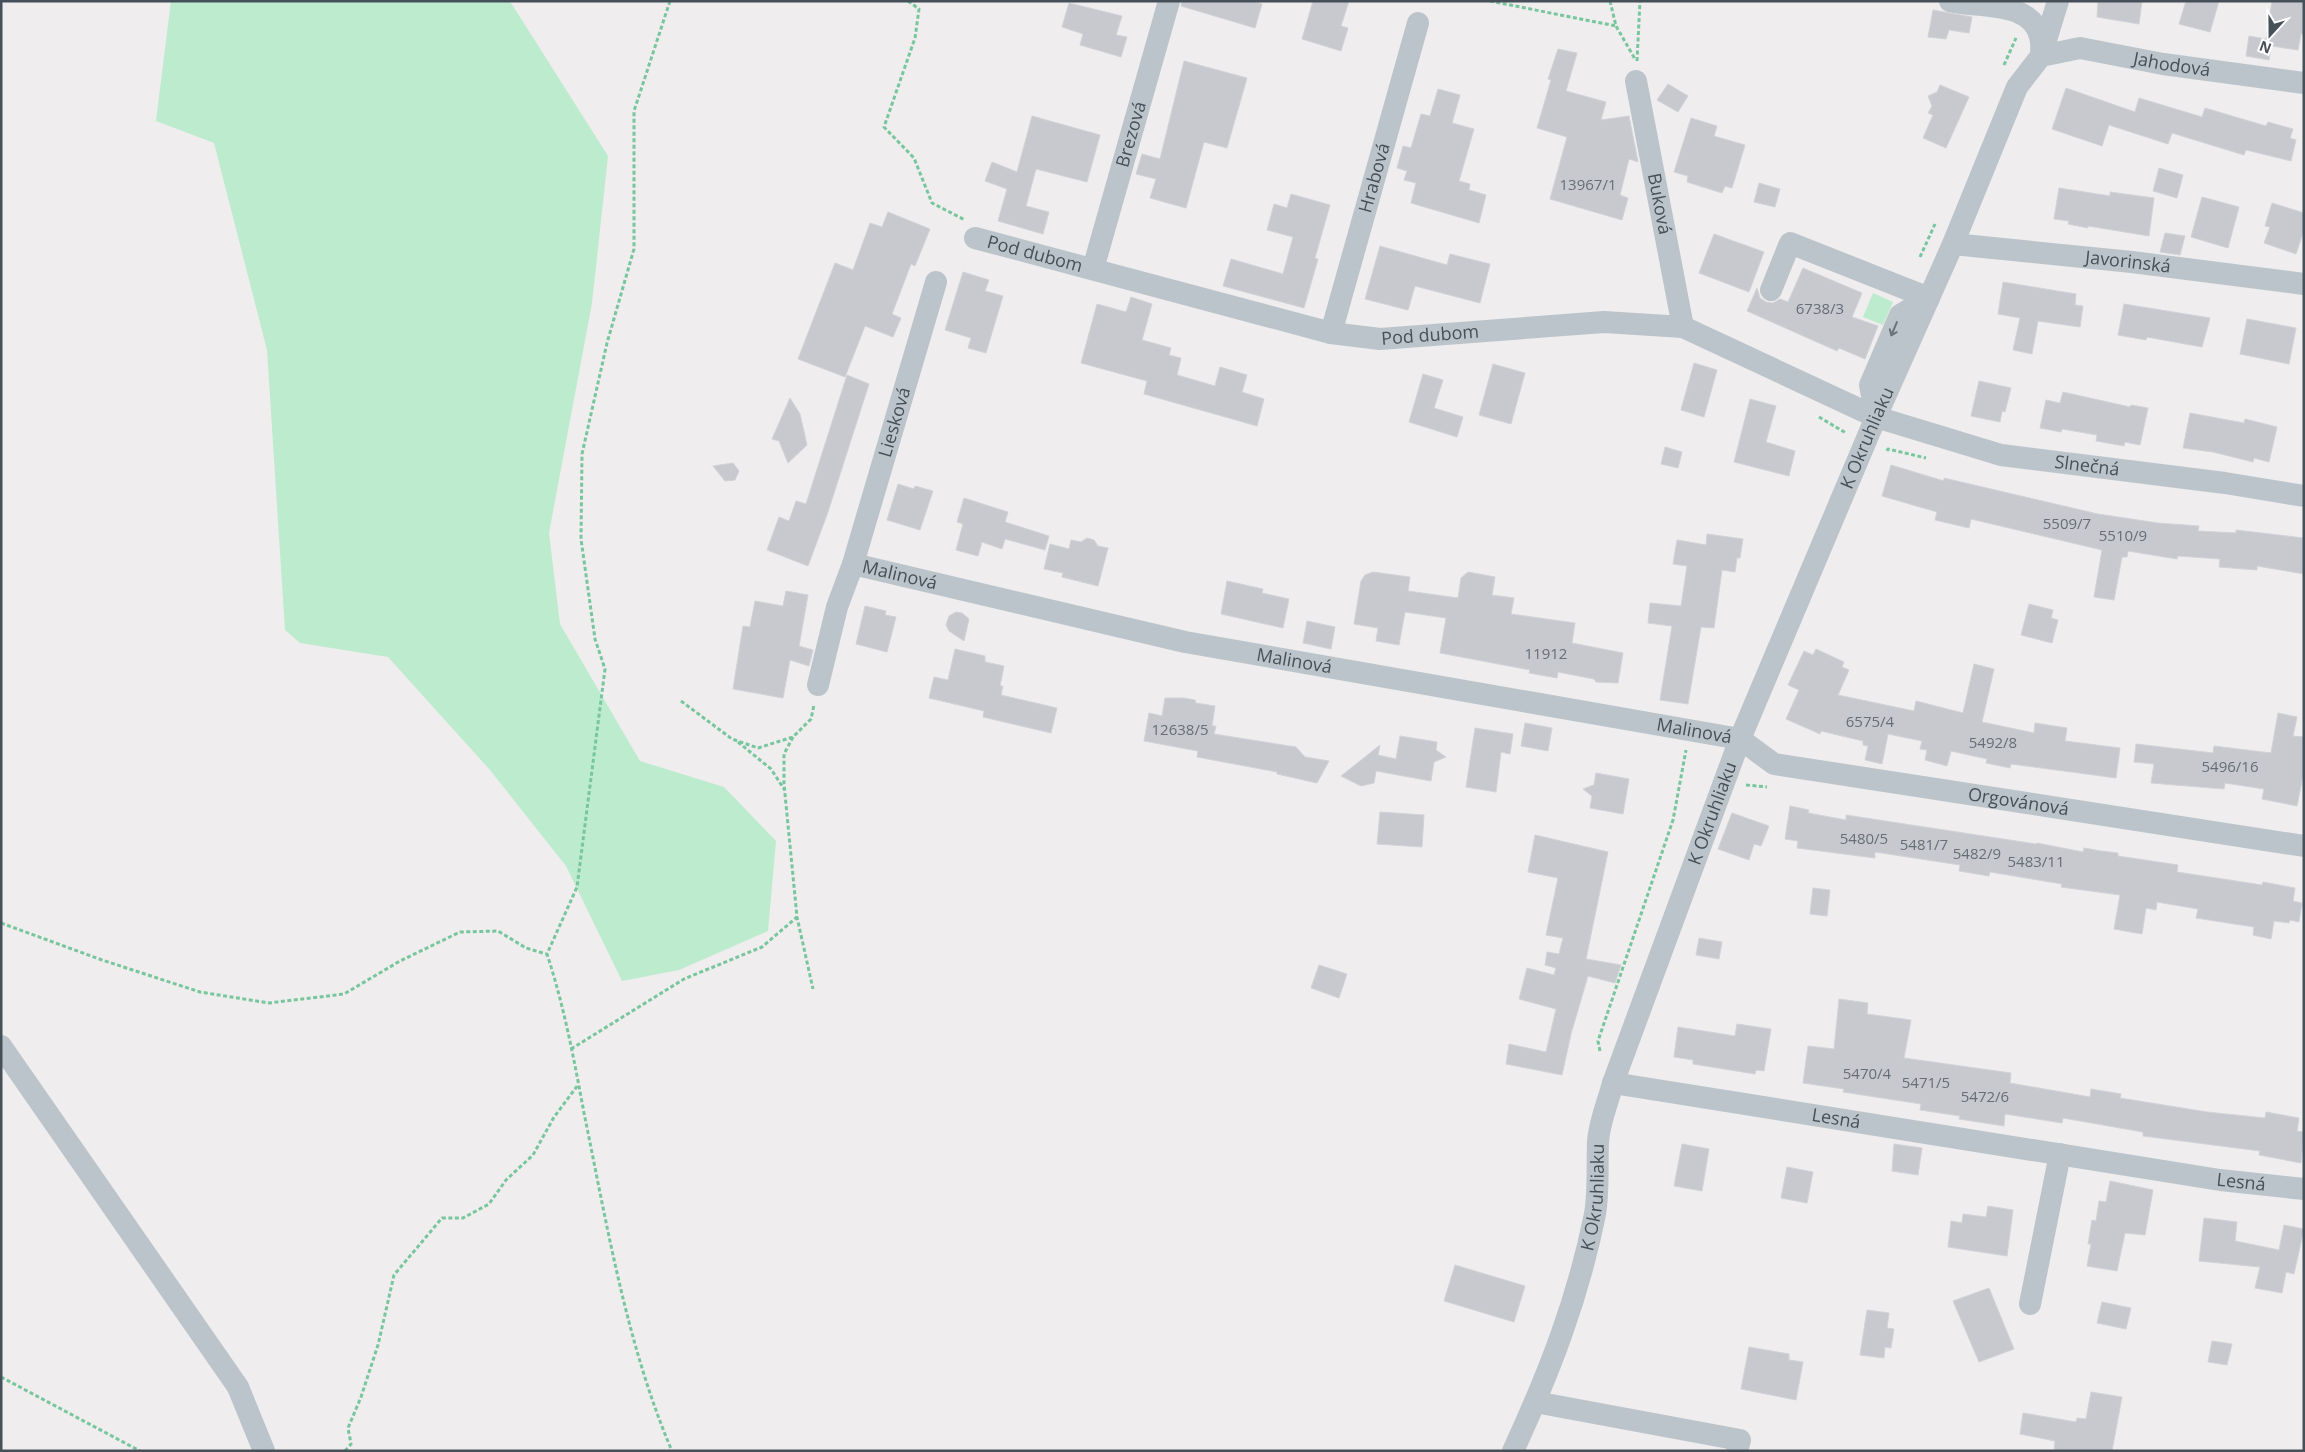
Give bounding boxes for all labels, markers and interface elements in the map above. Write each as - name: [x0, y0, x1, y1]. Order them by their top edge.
- north arrow: [2245, 10, 2295, 60]
- text: N: [2256, 37, 2274, 59]
- street label: Jahodová: [2130, 45, 2212, 81]
- street label: Brezová: [1109, 98, 1151, 170]
- street label: Hrabová: [1352, 140, 1395, 215]
- street label: Buková: [1643, 171, 1678, 236]
- house number: 13967/1: [1560, 174, 1616, 194]
- street label: Pod dubom: [985, 229, 1086, 277]
- street label: Javorinská: [2082, 244, 2172, 278]
- house number: 6738/3: [1796, 298, 1844, 318]
- street label: Pod dubom: [1380, 319, 1480, 350]
- one-way arrow: [1888, 321, 1898, 336]
- street label: K Okruhliaku: [1834, 383, 1899, 492]
- street label: Liesková: [872, 384, 915, 460]
- street label: Slnečná: [2053, 449, 2121, 481]
- house number: 5509/7: [2043, 513, 2091, 533]
- house number: 5510/9: [2099, 525, 2147, 545]
- street label: Malinová: [860, 554, 940, 594]
- street label: Malinová: [1255, 642, 1334, 678]
- house number: 11912: [1525, 643, 1567, 663]
- house number: 6575/4: [1846, 711, 1895, 731]
- street label: Malinová: [1655, 712, 1734, 748]
- house number: 12638/5: [1152, 719, 1208, 739]
- house number: 5492/8: [1969, 732, 2017, 752]
- house number: 5496/16: [2202, 756, 2258, 776]
- street label: K Okruhliaku: [1682, 758, 1742, 868]
- street label: Orgovánová: [1966, 781, 2071, 820]
- house number: 5480/5: [1840, 828, 1888, 848]
- house number: 5481/7: [1900, 834, 1948, 854]
- house number: 5482/9: [1953, 843, 2001, 863]
- house number: 5483/11: [2008, 851, 2064, 871]
- house number: 5470/4: [1843, 1063, 1892, 1083]
- house number: 5471/5: [1902, 1072, 1950, 1092]
- house number: 5472/6: [1961, 1086, 2009, 1106]
- street label: Lesná: [1810, 1102, 1862, 1133]
- street label: K Okruhliaku: [1574, 1143, 1609, 1253]
- street label: Lesná: [2216, 1167, 2267, 1196]

